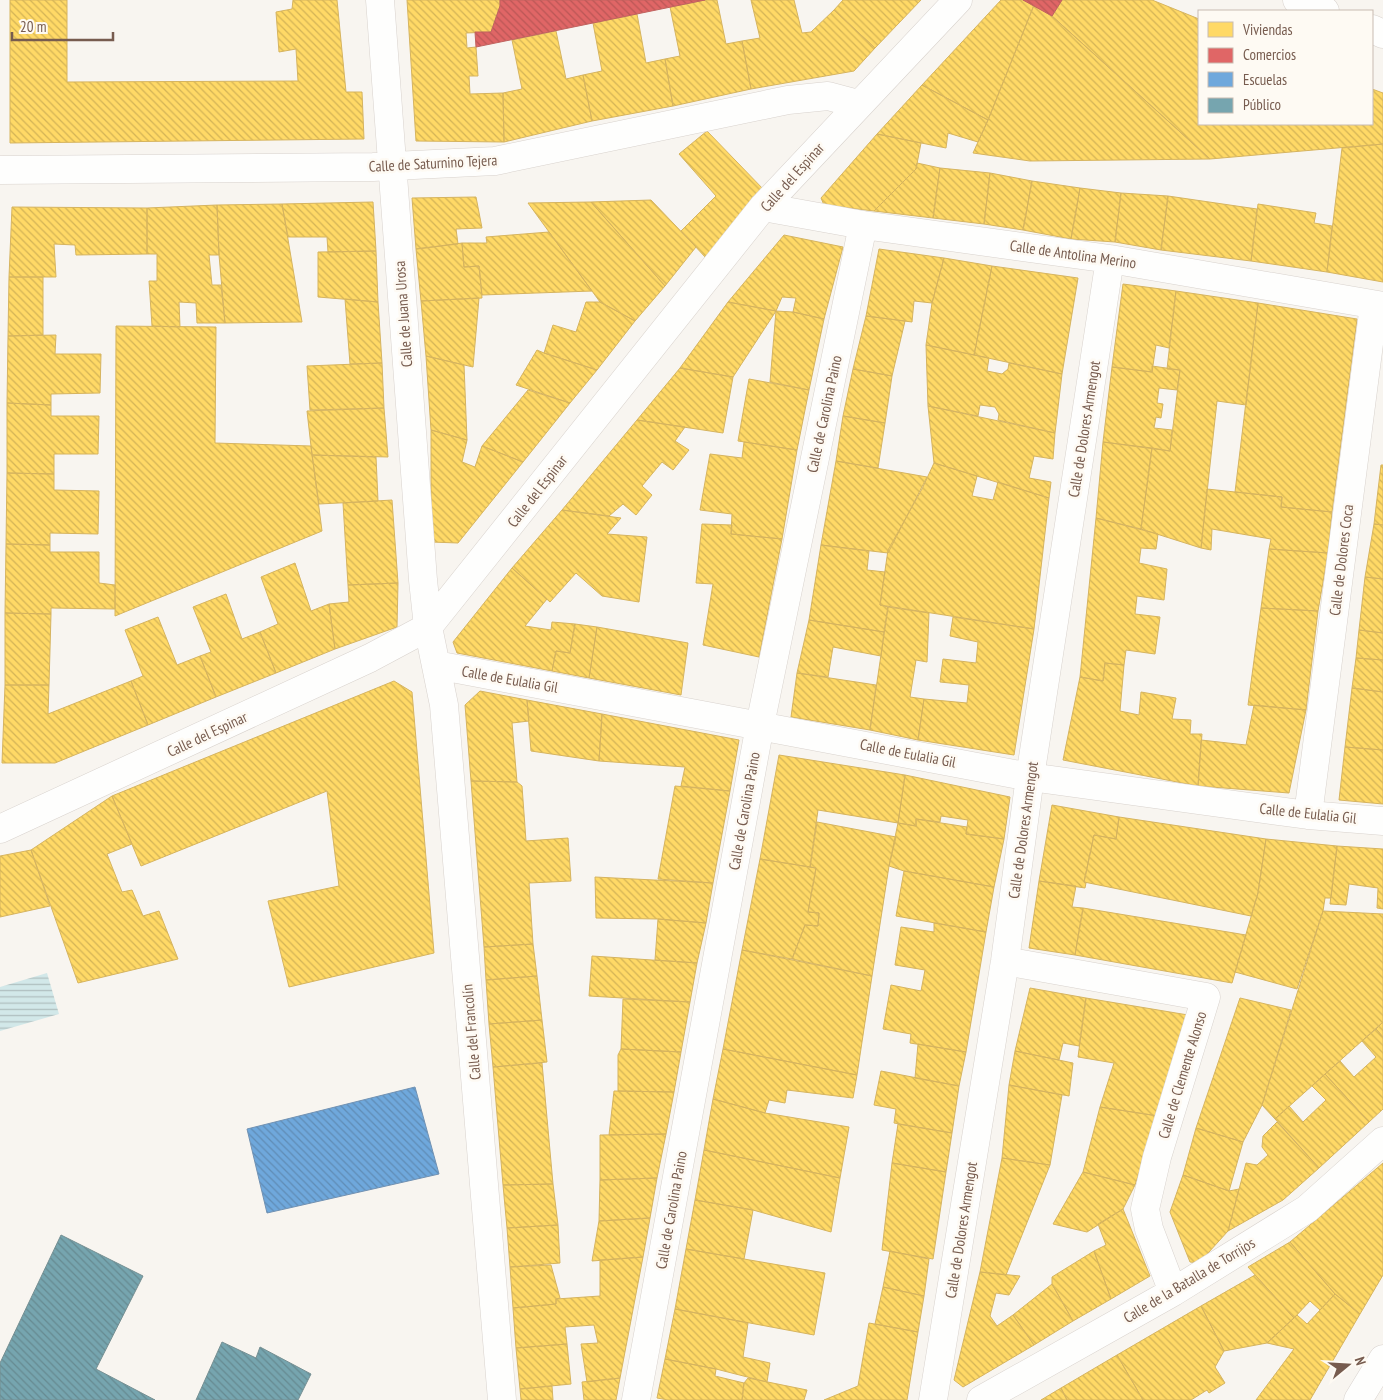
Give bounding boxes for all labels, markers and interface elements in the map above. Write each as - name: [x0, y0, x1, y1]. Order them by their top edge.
- scale bar: [12, 10, 114, 42]
- legend: [1198, 10, 1373, 125]
- text: 20 m: [20, 17, 46, 36]
- text: Viviendas: [1242, 20, 1293, 39]
- text: Comercios: [1243, 45, 1296, 64]
- text: Escuelas: [1243, 70, 1287, 89]
- text: Público: [1243, 95, 1281, 114]
- street label: Calle del Espinar: [756, 138, 829, 215]
- street label: Calle de Saturnino Tejera: [368, 150, 498, 176]
- street label: Calle de Antolina Merino: [1009, 236, 1137, 272]
- street label: Calle de Juana Urosa: [390, 260, 416, 368]
- street label: Calle de Carolina Paino: [802, 354, 846, 474]
- street label: Calle de Dolores Armengot: [1064, 359, 1104, 499]
- street label: Calle del Espinar: [503, 450, 572, 531]
- street label: Calle de Dolores Coca: [1325, 503, 1357, 617]
- street label: Calle de Eulalia Gil: [460, 661, 560, 697]
- street label: Calle del Espinar: [164, 707, 251, 761]
- street label: Calle de Eulalia Gil: [858, 734, 958, 772]
- street label: Calle de Carolina Paino: [724, 751, 764, 871]
- street label: Calle de Dolores Armengot: [1004, 760, 1042, 900]
- street label: Calle de Eulalia Gil: [1259, 798, 1358, 828]
- street label: Calle del Francolín: [457, 983, 485, 1081]
- street label: Calle de Clemente Alonso: [1154, 1009, 1210, 1141]
- street label: Calle de Carolina Paino: [651, 1150, 691, 1270]
- street label: Calle de Dolores Armengot: [941, 1160, 981, 1300]
- street label: Calle de la Batalla de Torrijos: [1120, 1233, 1258, 1327]
- north arrow: [1323, 1340, 1373, 1390]
- text: N: [1351, 1355, 1370, 1367]

